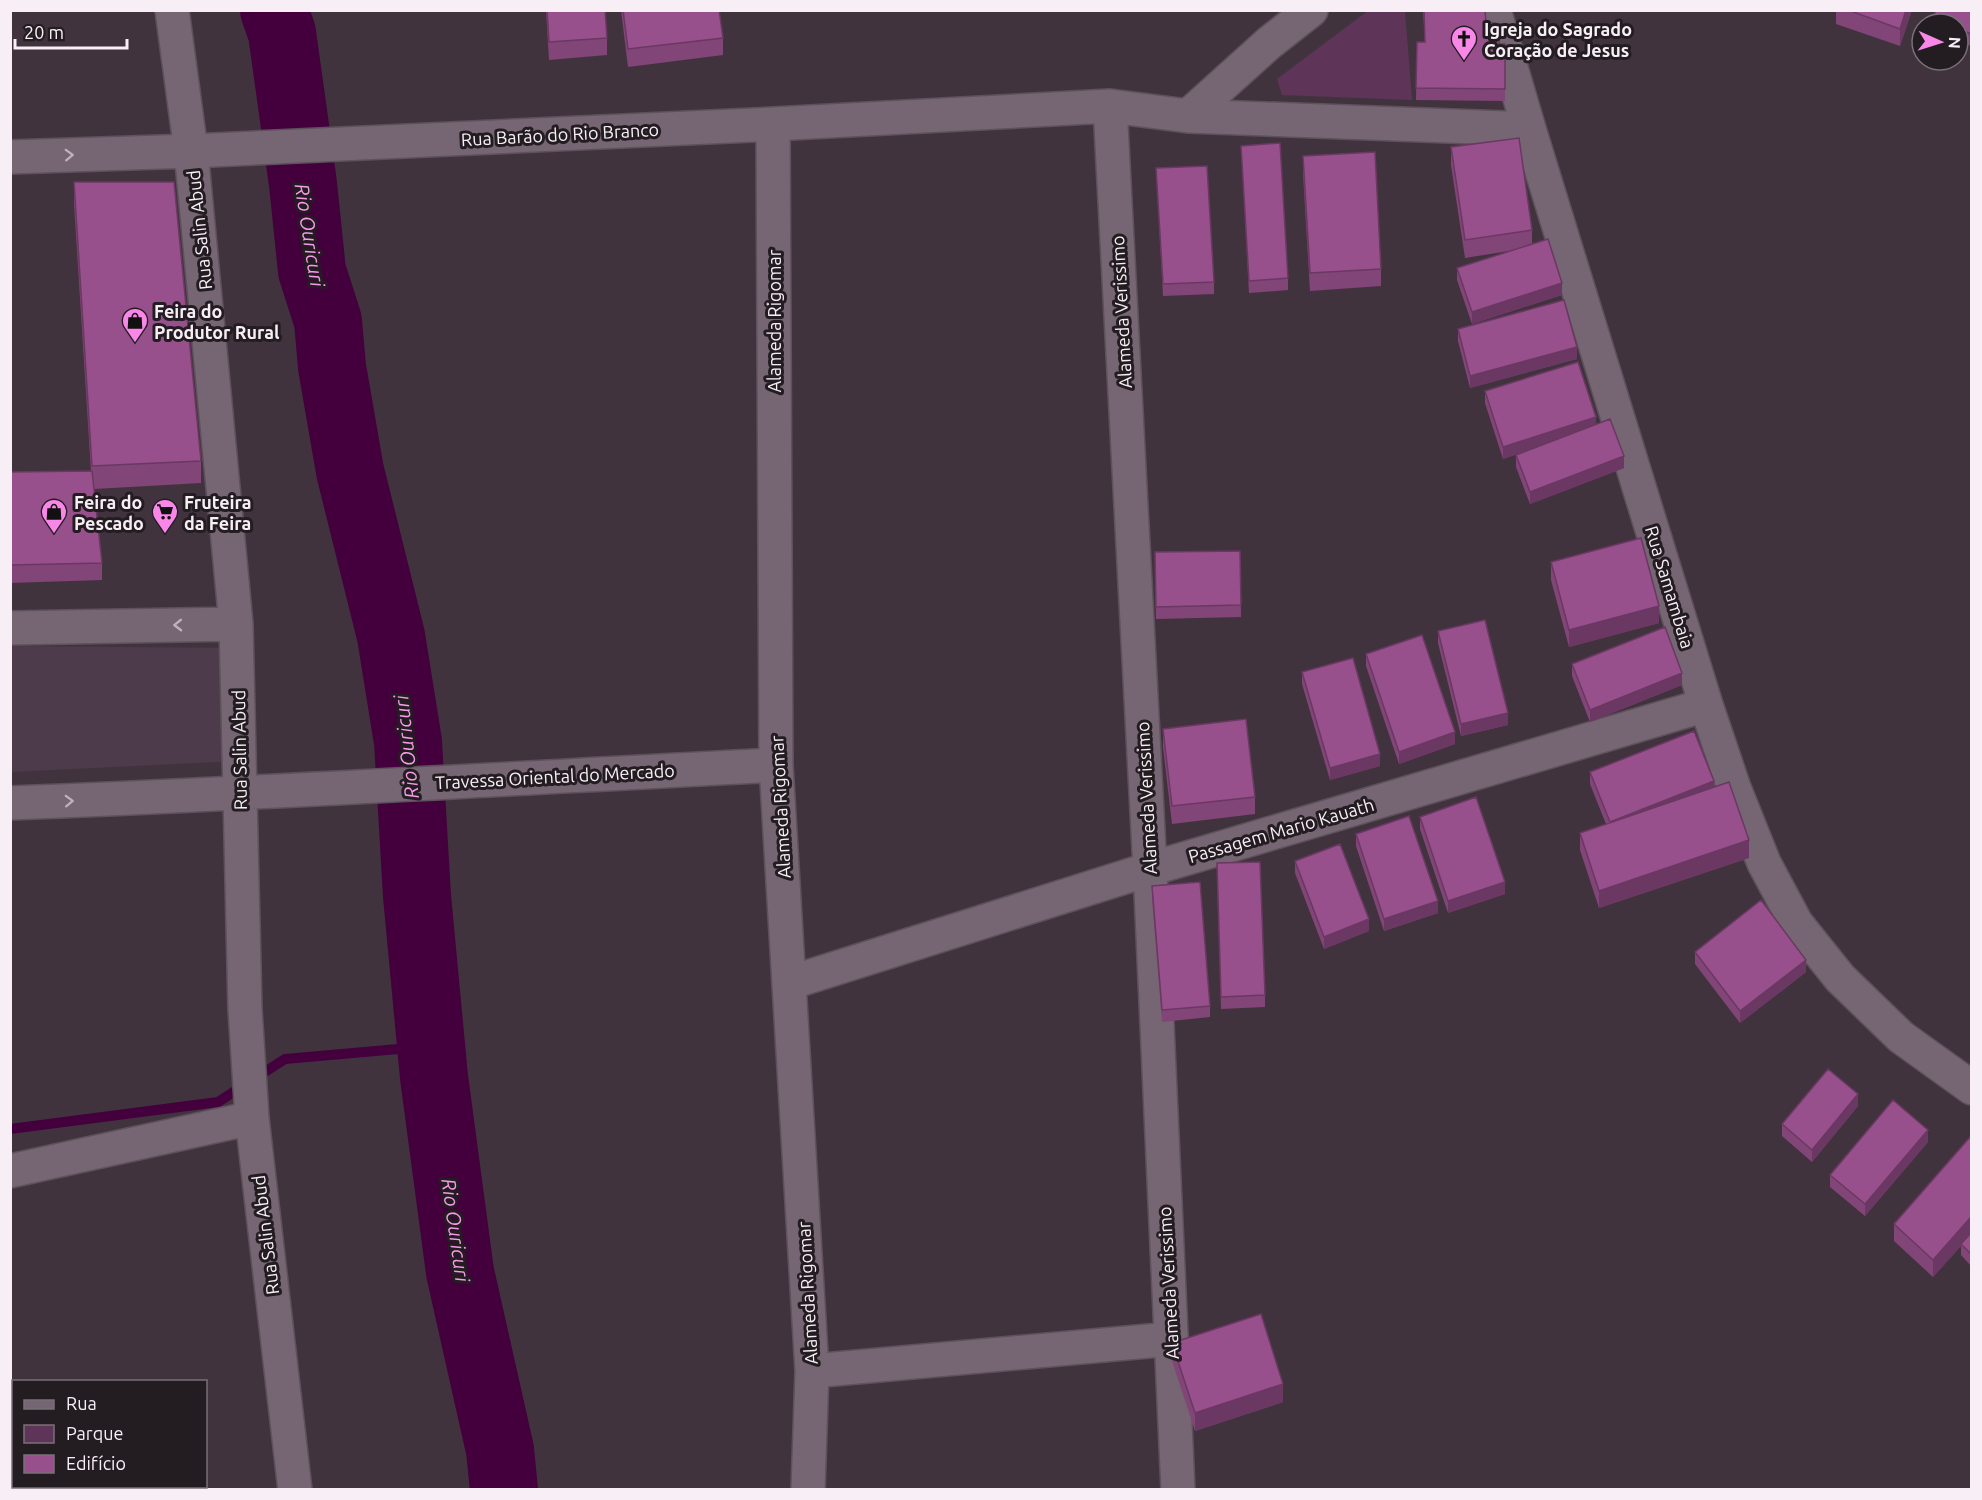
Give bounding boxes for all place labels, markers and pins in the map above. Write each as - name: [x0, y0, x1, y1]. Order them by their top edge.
- place label: Igreja do Sagrado Coração de Jesus: [1484, 19, 1632, 61]
- church icon: Igreja do Sagrado Coração de Jesus: [1449, 24, 1479, 62]
- place label: Feira do Produtor Rural: [154, 301, 280, 342]
- shop icon: Feira do Produtor Rural: [120, 306, 150, 344]
- place label: Feira do Pescado: [74, 492, 144, 533]
- place label: Fruteira da Feira: [184, 492, 252, 533]
- shop icon: Feira do Pescado: [39, 497, 69, 535]
- supermarket icon: Fruteira da Feira: [150, 497, 180, 535]

